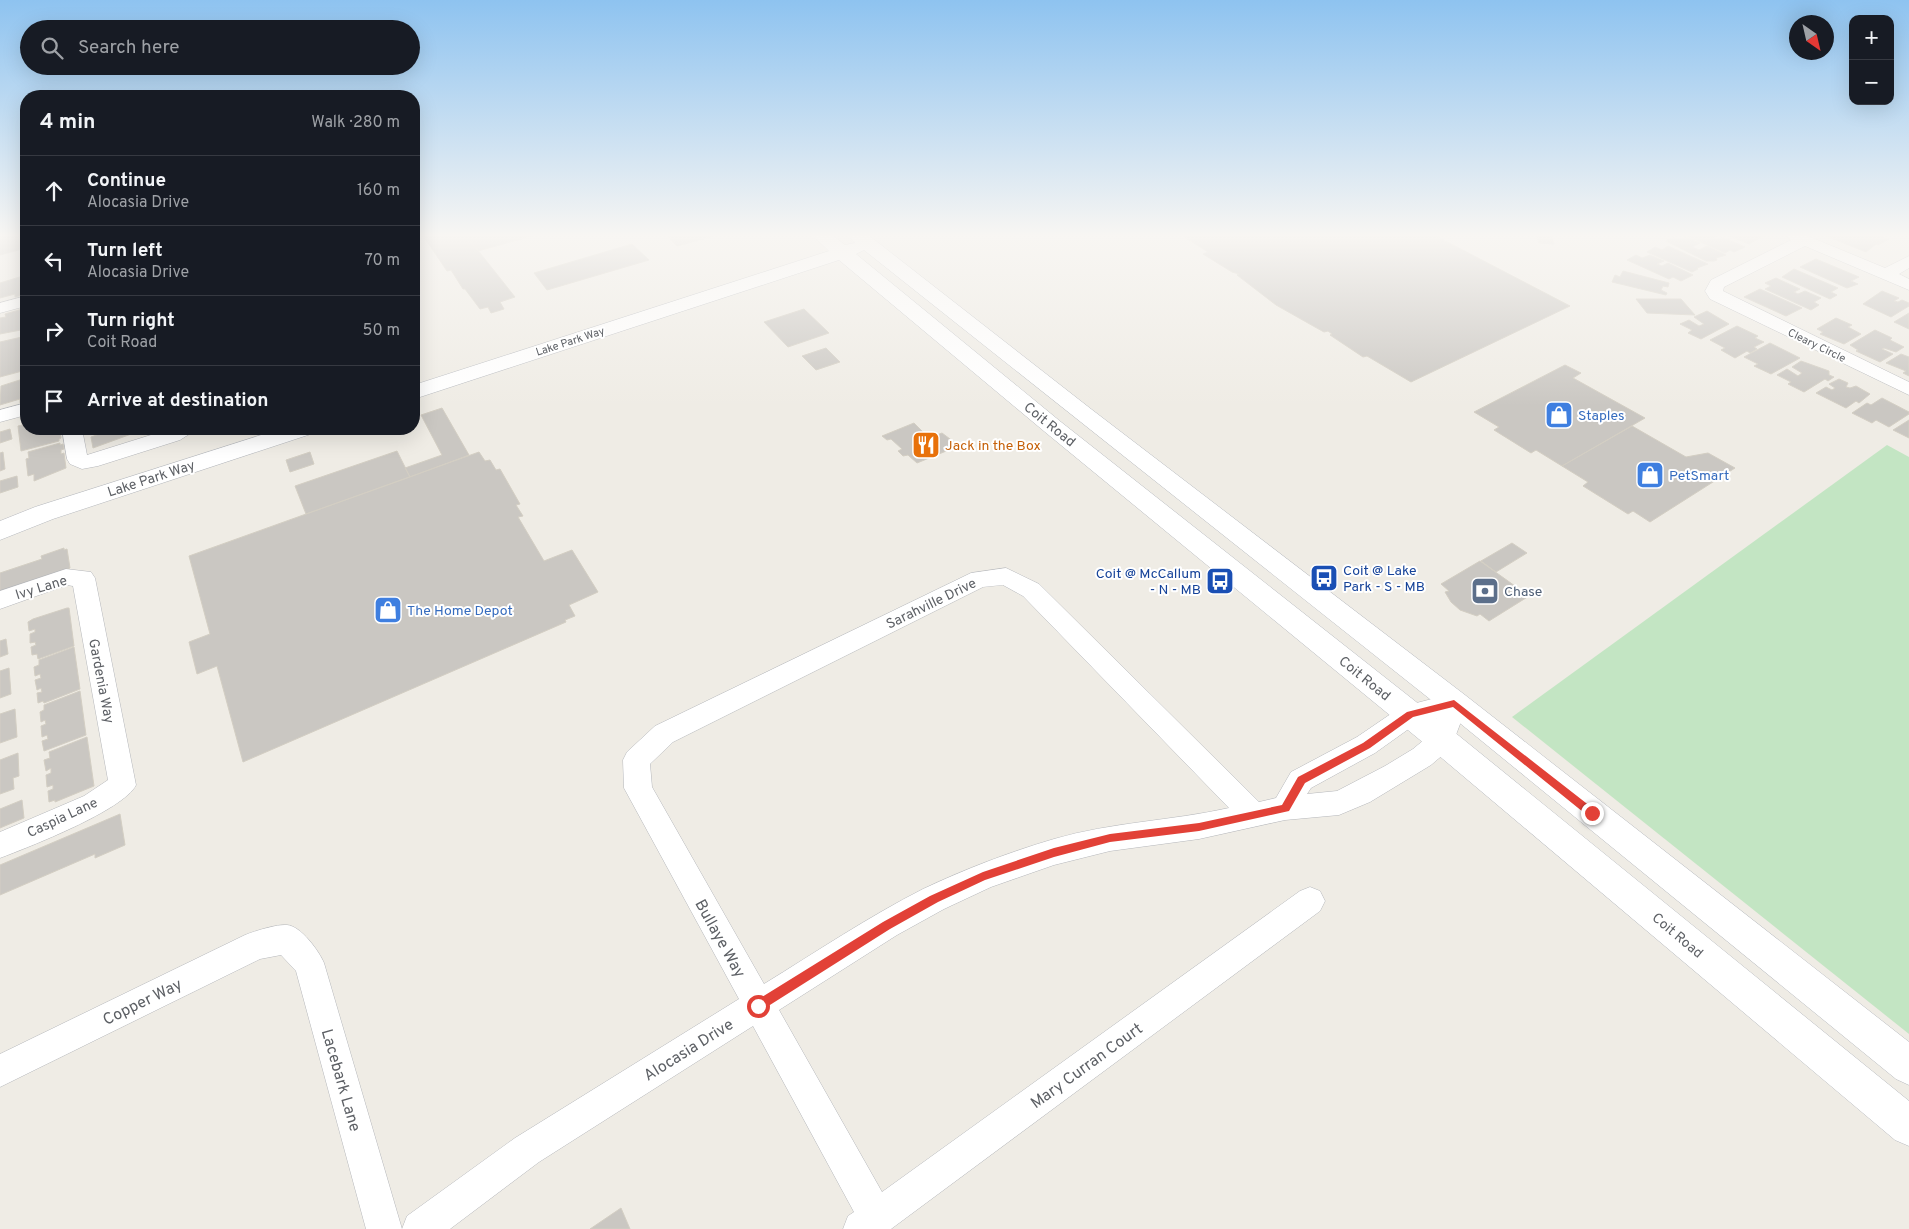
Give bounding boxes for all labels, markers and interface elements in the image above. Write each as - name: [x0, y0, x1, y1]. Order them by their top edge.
- north arrow: [1789, 15, 1834, 60]
- map controls: [1849, 15, 1894, 105]
- button: +: [1849, 15, 1894, 60]
- search box: [20, 20, 420, 75]
- icon: search: [38, 34, 66, 62]
- text: Search here: [78, 36, 180, 60]
- button: −: [1849, 60, 1894, 105]
- text: 4 min: [40, 109, 96, 136]
- text: Walk · 280 m: [311, 113, 400, 133]
- text: Continue: [87, 169, 166, 193]
- icon: ahead: [40, 177, 68, 205]
- text: 160 m: [357, 181, 400, 201]
- text: Alocasia Drive: [87, 193, 189, 213]
- text: Turn left: [87, 239, 163, 263]
- icon: left: [40, 247, 68, 275]
- text: 70 m: [365, 251, 400, 271]
- text: Alocasia Drive: [87, 263, 189, 283]
- text: Turn right: [87, 309, 175, 333]
- icon: right: [40, 317, 68, 345]
- text: 50 m: [363, 321, 400, 341]
- street label: Lake Park Way: [534, 324, 607, 360]
- street label: Cleary Circle: [1785, 326, 1848, 366]
- text: Coit Road: [87, 333, 157, 353]
- icon: arrive: [40, 387, 68, 415]
- text: Arrive at destination: [87, 389, 268, 413]
- street label: Coit Road: [1020, 399, 1078, 451]
- shop icon: Staples: [1544, 400, 1574, 430]
- place label: Staples: [1578, 408, 1624, 425]
- restaurant icon: Jack in the Box: [911, 430, 941, 460]
- place label: Jack in the Box: [945, 438, 1041, 455]
- street label: Lake Park Way: [106, 457, 197, 502]
- shop icon: PetSmart: [1635, 460, 1665, 490]
- place label: PetSmart: [1669, 468, 1729, 485]
- bus stop icon: Coit @ Lake Park - S - MB: [1309, 563, 1339, 593]
- place label: Coit @ Lake Park - S - MB: [1343, 563, 1425, 596]
- place label: Coit @ McCallum - N - MB: [1096, 566, 1201, 599]
- bus stop icon: Coit @ McCallum - N - MB: [1205, 566, 1235, 596]
- street label: Ivy Lane: [14, 573, 69, 604]
- street label: Sarahville Drive: [884, 575, 980, 634]
- bank icon: Chase: [1470, 576, 1500, 606]
- place label: Chase: [1504, 584, 1542, 601]
- shop icon: The Home Depot: [373, 595, 403, 625]
- place label: The Home Depot: [407, 603, 513, 620]
- street label: Gardenia Way: [84, 638, 117, 725]
- street label: Coit Road: [1335, 653, 1393, 705]
- street label: Caspia Lane: [25, 795, 101, 842]
- route end: [1581, 802, 1604, 825]
- street label: Bullaye Way: [690, 896, 749, 982]
- street label: Coit Road: [1648, 910, 1706, 962]
- street label: Copper Way: [100, 975, 186, 1031]
- route start: [747, 995, 770, 1018]
- street label: Alocasia Drive: [640, 1015, 738, 1086]
- street label: Mary Curran Court: [1027, 1019, 1147, 1114]
- street label: Lacebark Lane: [316, 1027, 364, 1134]

